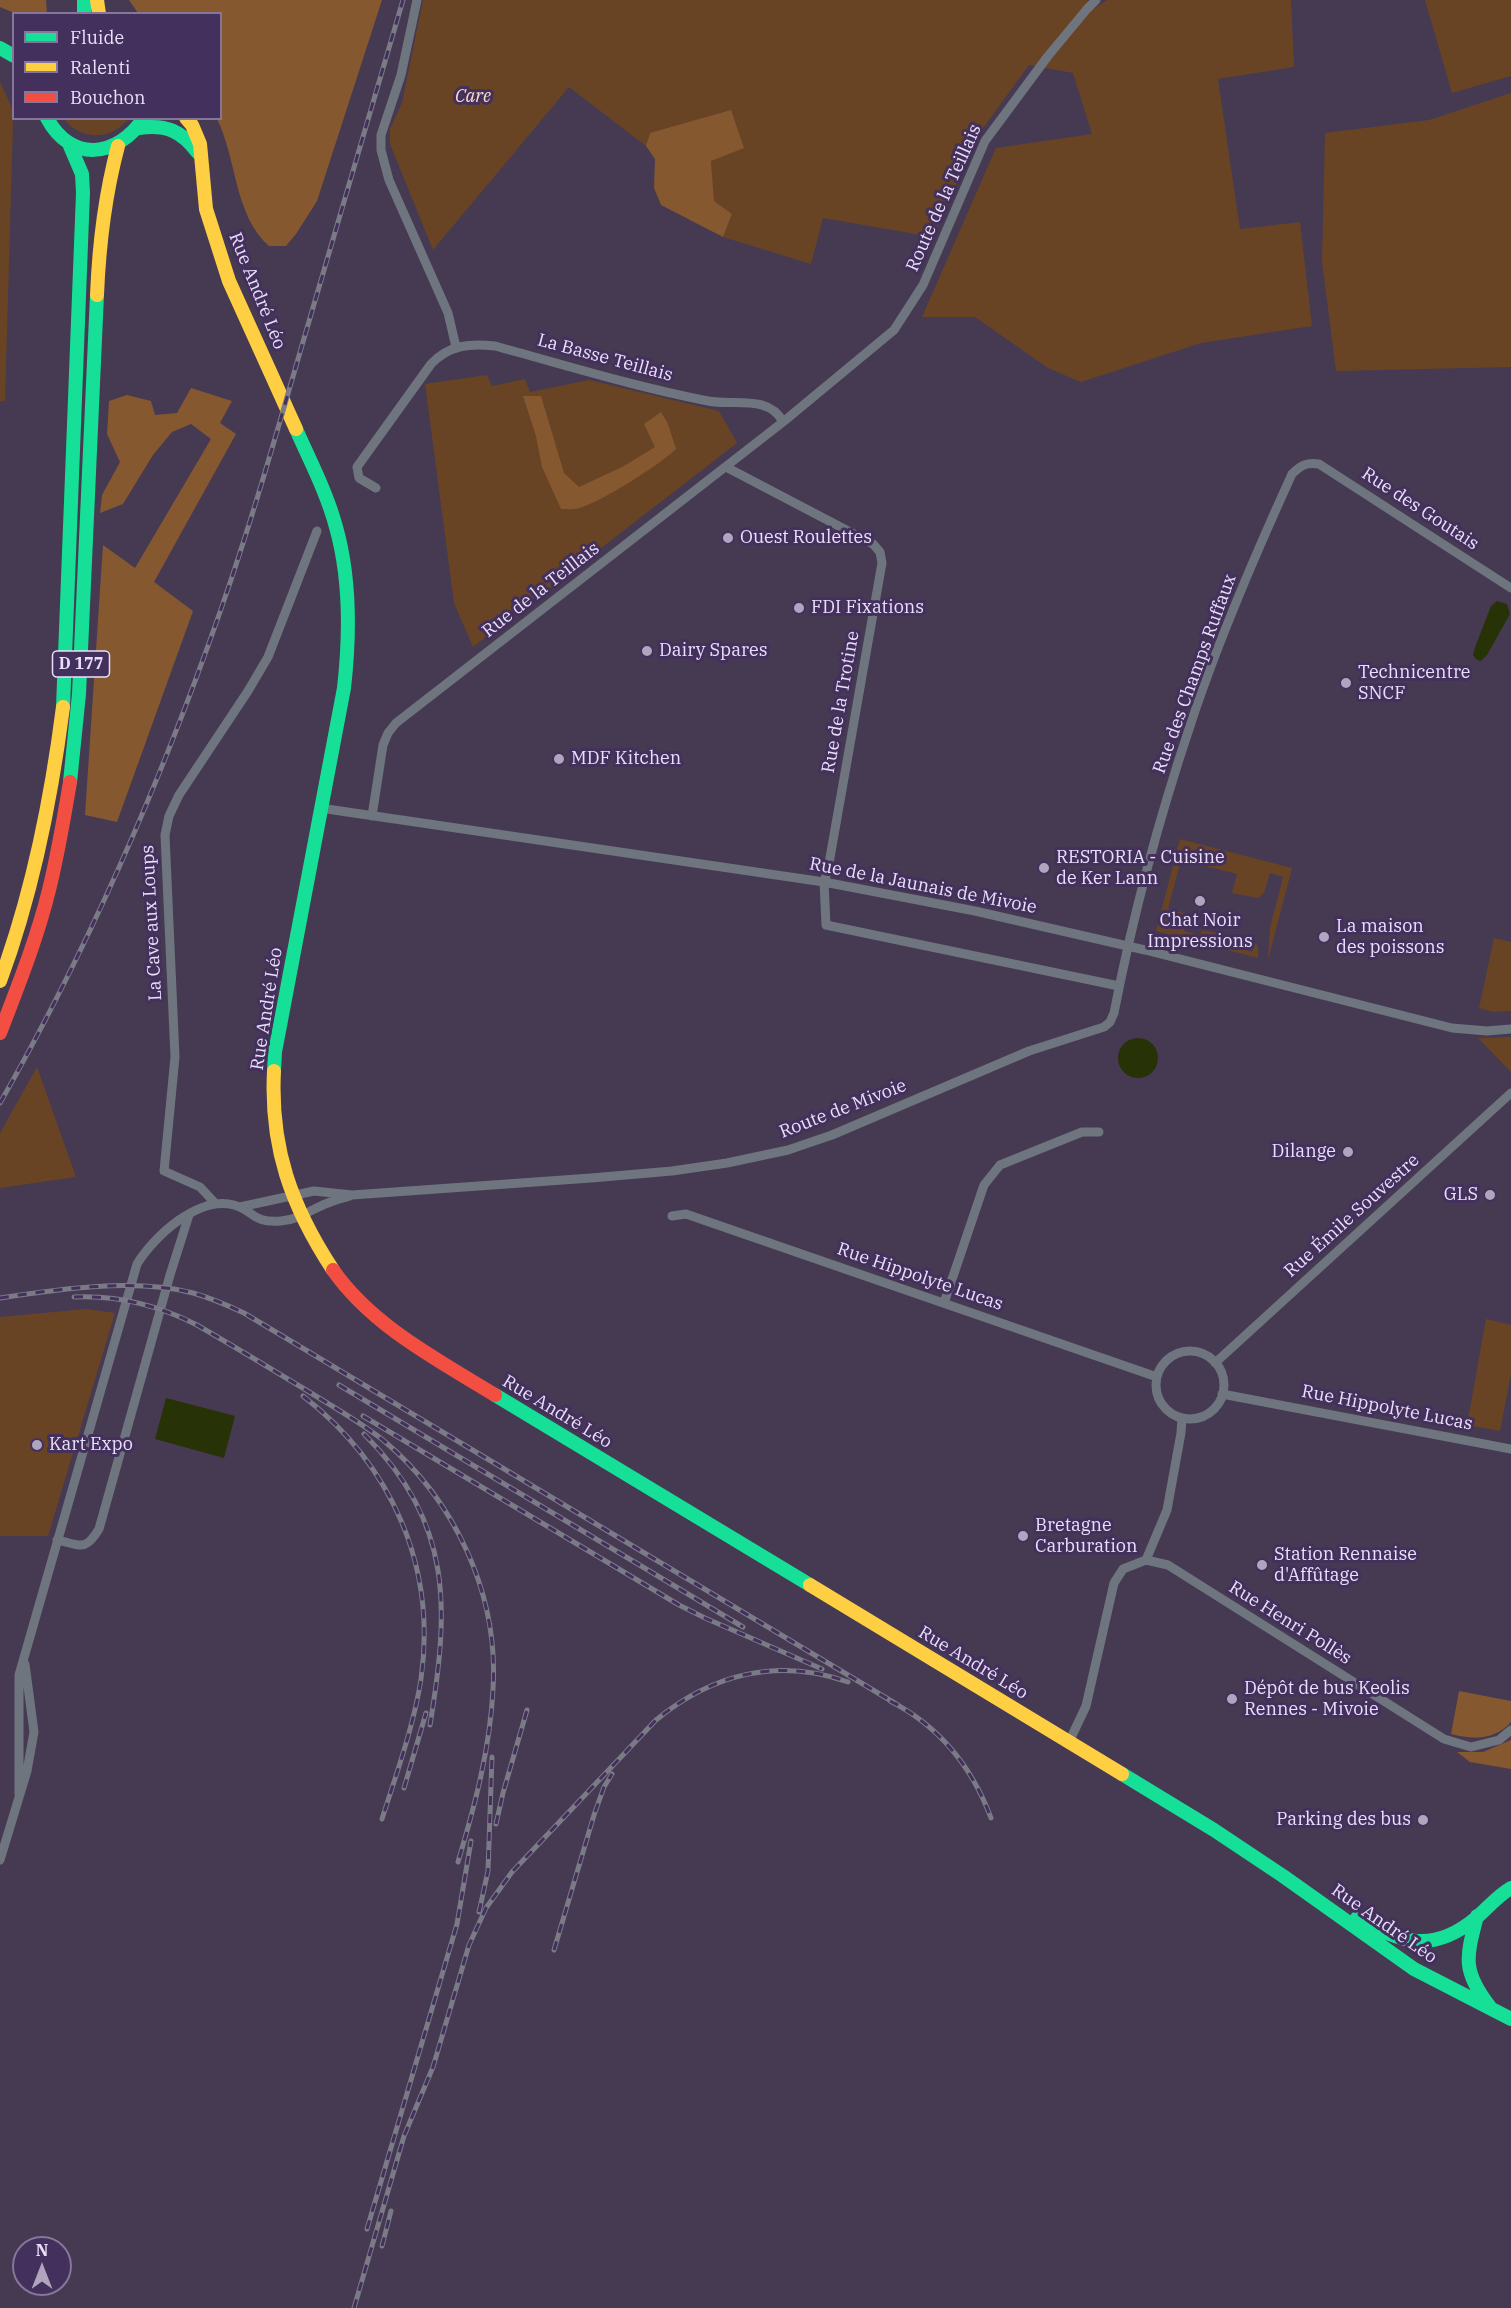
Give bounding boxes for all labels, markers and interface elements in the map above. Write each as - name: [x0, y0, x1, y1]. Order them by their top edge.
- legend: [12, 12, 222, 120]
- text: Fluide: [70, 26, 124, 49]
- text: Ralenti: [70, 56, 131, 79]
- text: Bouchon: [70, 86, 146, 109]
- park label: Care: [455, 86, 491, 108]
- street label: Route de la Teillais: [902, 121, 986, 275]
- street label: Rue André Léo: [224, 229, 290, 353]
- street label: La Basse Teillais: [535, 330, 675, 386]
- street label: Rue des Goutais: [1357, 463, 1483, 555]
- place label: Ouest Roulettes: [740, 527, 872, 549]
- marker: Ouest Roulettes: [721, 531, 735, 545]
- street label: Rue de la Teillais: [478, 538, 604, 642]
- street label: Rue des Champs Ruffaux: [1149, 571, 1241, 777]
- place label: FDI Fixations: [811, 597, 924, 619]
- marker: FDI Fixations: [792, 601, 806, 615]
- street label: Rue de la Trotine: [818, 629, 864, 775]
- place label: Dairy Spares: [659, 640, 767, 662]
- marker: Dairy Spares: [640, 644, 654, 658]
- road number: D 177: [52, 651, 110, 677]
- place label: Technicentre SNCF: [1358, 662, 1470, 704]
- marker: Technicentre SNCF: [1339, 676, 1353, 690]
- place label: MDF Kitchen: [571, 748, 681, 770]
- marker: MDF Kitchen: [552, 752, 566, 766]
- street label: La Cave aux Loups: [137, 845, 167, 1001]
- place label: RESTORIA - Cuisine de Ker Lann: [1056, 847, 1225, 890]
- street label: Rue de la Jaunais de Mivoie: [807, 853, 1039, 919]
- marker: RESTORIA - Cuisine de Ker Lann: [1037, 861, 1051, 875]
- marker: Chat Noir Impressions: [1193, 894, 1207, 908]
- place label: Chat Noir Impressions: [1147, 910, 1253, 952]
- place label: La maison des poissons: [1336, 916, 1444, 958]
- marker: La maison des poissons: [1317, 930, 1331, 944]
- street label: Rue André Léo: [247, 946, 287, 1072]
- street label: Route de Mivoie: [776, 1075, 910, 1143]
- place label: Dilange: [1272, 1141, 1336, 1163]
- marker: Dilange: [1341, 1145, 1355, 1159]
- street label: Rue Émile Souvestre: [1280, 1150, 1424, 1282]
- place label: GLS: [1444, 1184, 1478, 1206]
- marker: GLS: [1483, 1188, 1497, 1202]
- street label: Rue Hippolyte Lucas: [834, 1238, 1006, 1316]
- street label: Rue André Léo: [498, 1371, 616, 1453]
- street label: Rue Hippolyte Lucas: [1300, 1381, 1474, 1435]
- place label: Kart Expo: [49, 1434, 133, 1456]
- marker: Kart Expo: [30, 1438, 44, 1452]
- place label: Bretagne Carburation: [1035, 1515, 1138, 1558]
- marker: Bretagne Carburation: [1016, 1529, 1030, 1543]
- place label: Station Rennaise d'Affûtage: [1274, 1544, 1417, 1586]
- marker: Station Rennaise d'Affûtage: [1255, 1558, 1269, 1572]
- street label: Rue Henri Pollès: [1225, 1577, 1355, 1669]
- street label: Rue André Léo: [914, 1622, 1032, 1704]
- place label: Dépôt de bus Keolis Rennes - Mivoie: [1244, 1678, 1410, 1720]
- marker: Dépôt de bus Keolis Rennes - Mivoie: [1225, 1692, 1239, 1706]
- place label: Parking des bus: [1276, 1809, 1411, 1831]
- marker: Parking des bus: [1416, 1813, 1430, 1827]
- street label: Rue André Léo: [1327, 1880, 1441, 1968]
- north arrow: [12, 2236, 72, 2296]
- text: N: [36, 2240, 48, 2260]

